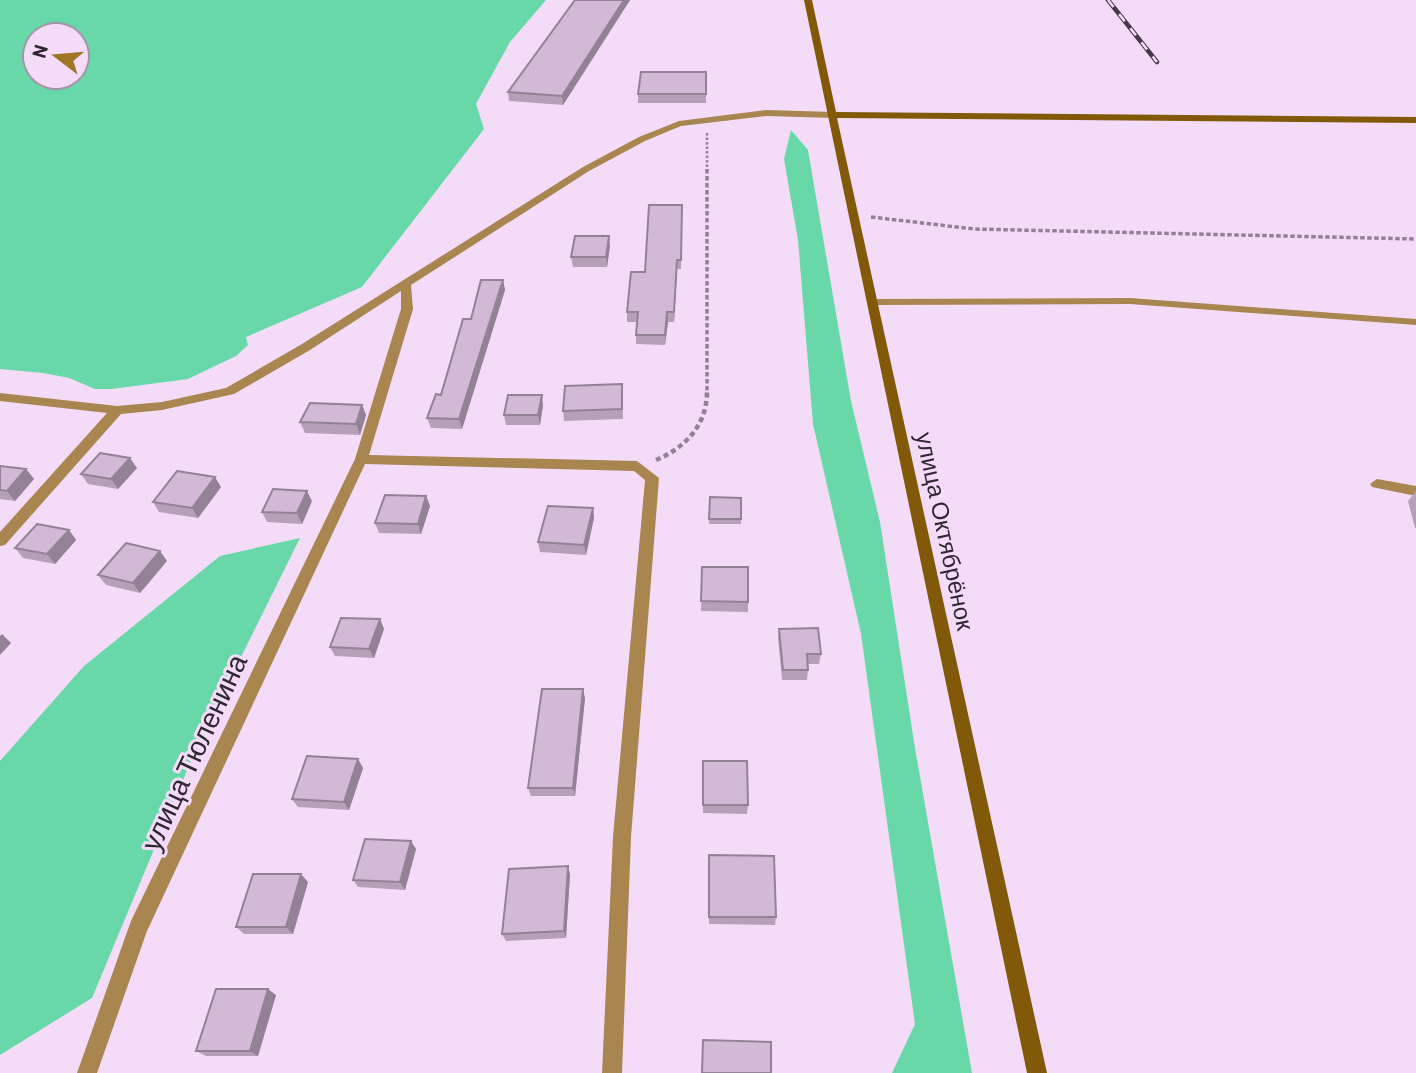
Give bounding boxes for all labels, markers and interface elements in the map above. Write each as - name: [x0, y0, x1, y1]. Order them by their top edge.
- north arrow: [21, 21, 91, 91]
- text: N: [26, 42, 52, 60]
- street label: улица Октябрёнок: [911, 429, 981, 633]
- street label: улица Тюленина: [133, 648, 254, 856]

